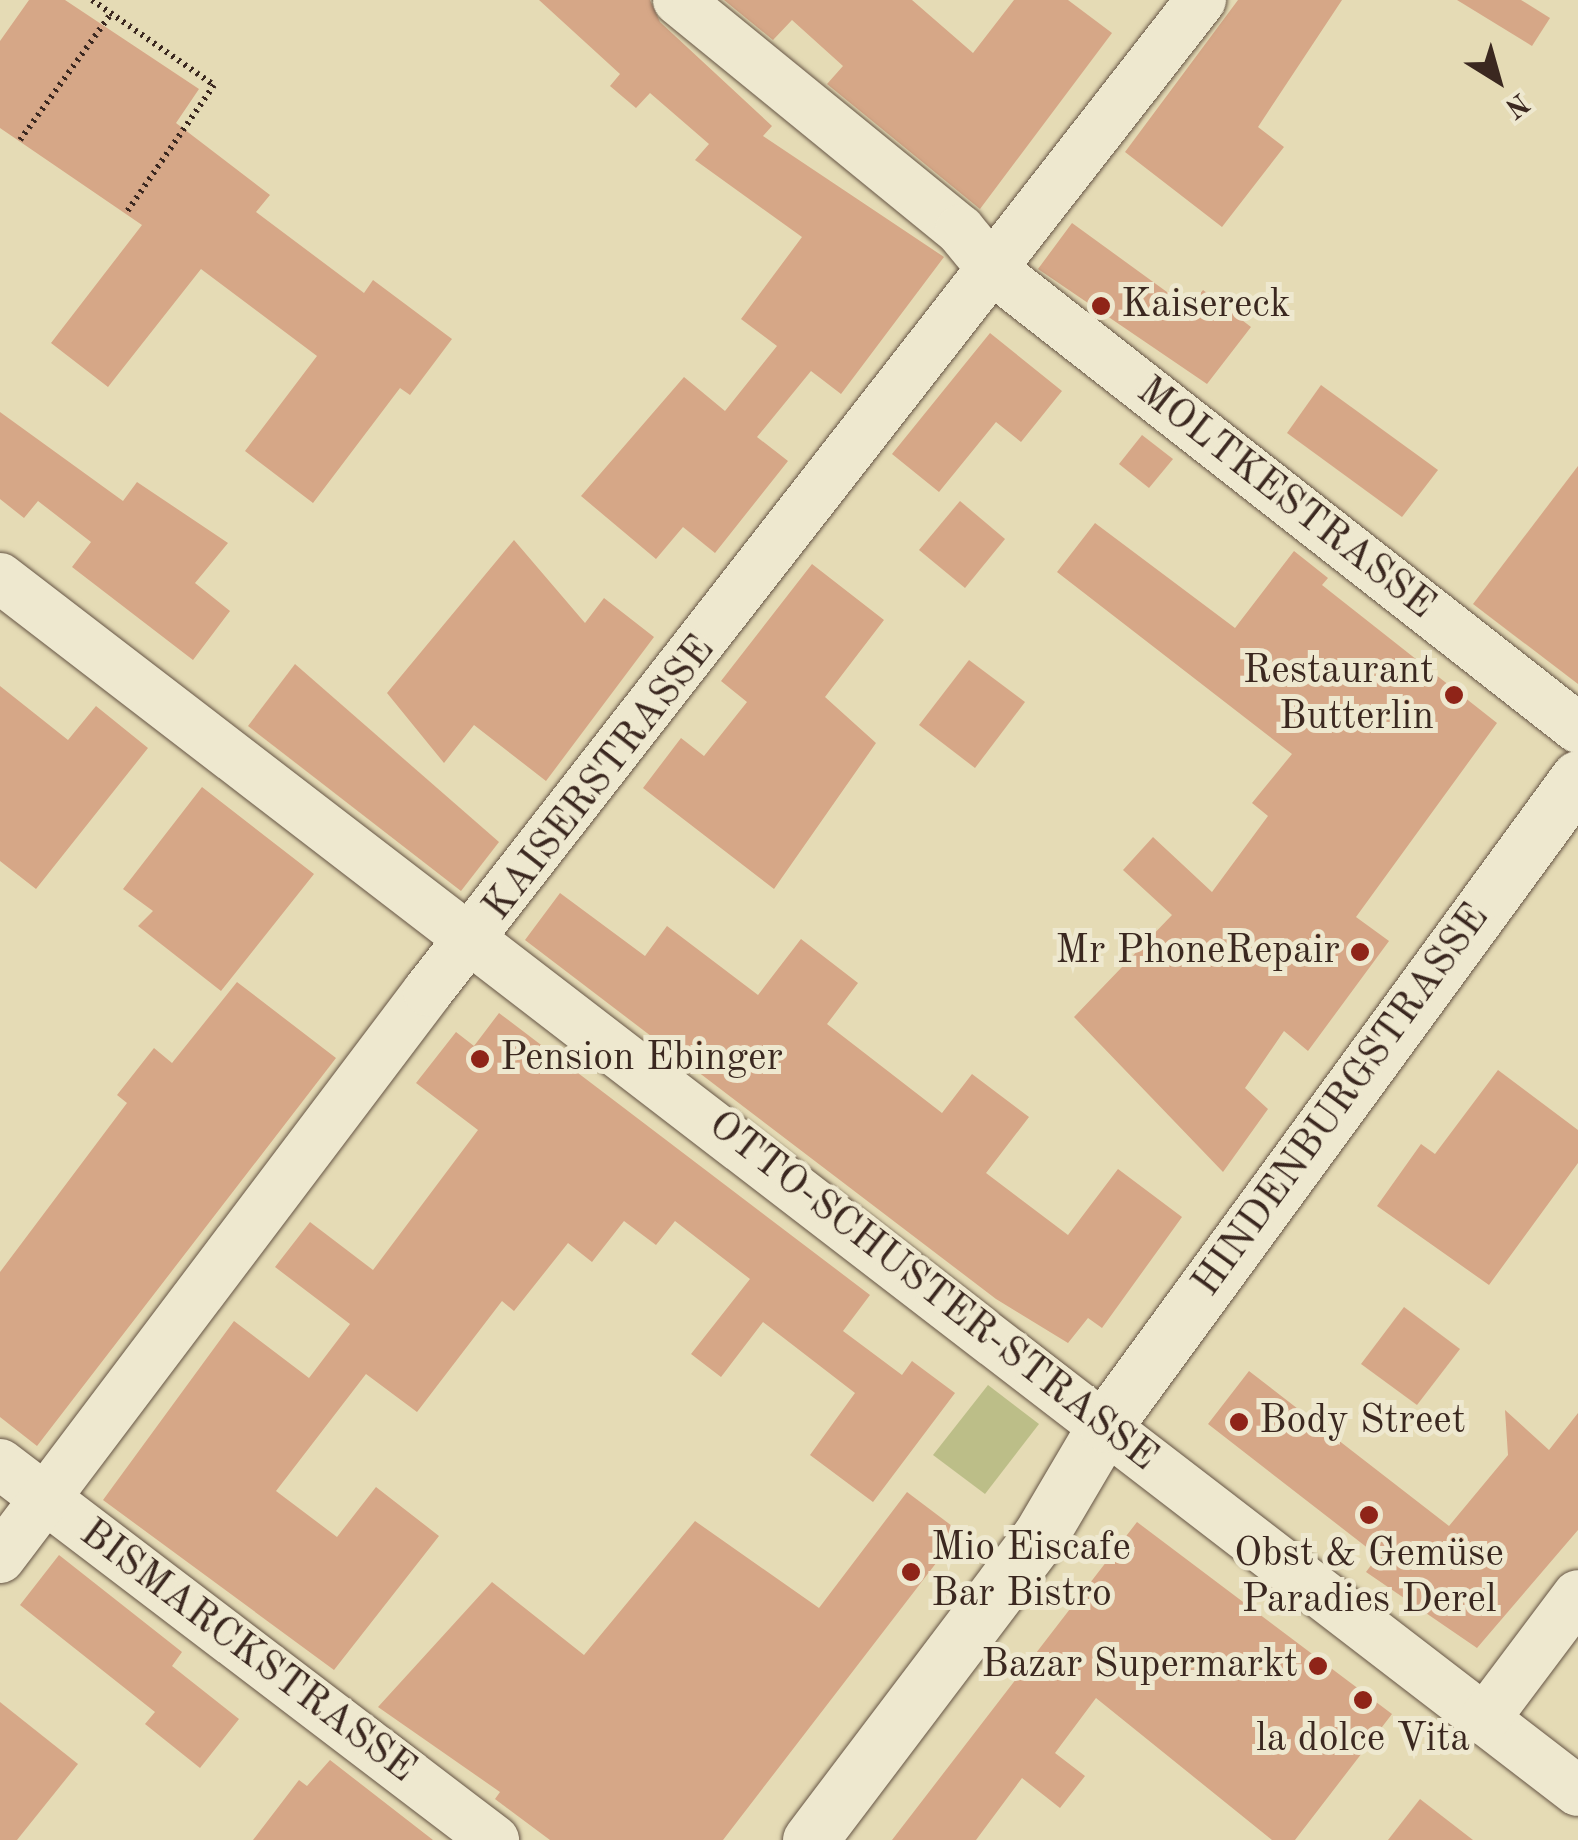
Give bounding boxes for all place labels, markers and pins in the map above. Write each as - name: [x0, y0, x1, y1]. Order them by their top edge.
- place label: Kaisereck: [1121, 282, 1291, 330]
- marker: Kaisereck: [1090, 295, 1112, 317]
- place label: Restaurant Butterlin: [1243, 648, 1434, 742]
- marker: Restaurant Butterlin: [1443, 684, 1465, 706]
- place label: Mr PhoneRepair: [1055, 928, 1340, 976]
- marker: Mr PhoneRepair: [1349, 941, 1371, 963]
- place label: Pension Ebinger: [500, 1035, 783, 1083]
- marker: Pension Ebinger: [469, 1048, 491, 1070]
- place label: Body Street: [1259, 1398, 1466, 1446]
- marker: Body Street: [1228, 1411, 1250, 1433]
- marker: Obst & Gemüse Paradies Derel: [1358, 1504, 1380, 1526]
- place label: Mio Eiscafe Bar Bistro: [931, 1525, 1131, 1619]
- place label: Obst & Gemüse Paradies Derel: [1234, 1531, 1504, 1625]
- marker: Mio Eiscafe Bar Bistro: [900, 1561, 922, 1583]
- place label: Bazar Supermarkt: [981, 1642, 1298, 1690]
- marker: Bazar Supermarkt: [1307, 1655, 1329, 1677]
- marker: la dolce Vita: [1352, 1689, 1374, 1711]
- place label: la dolce Vita: [1256, 1716, 1470, 1764]

